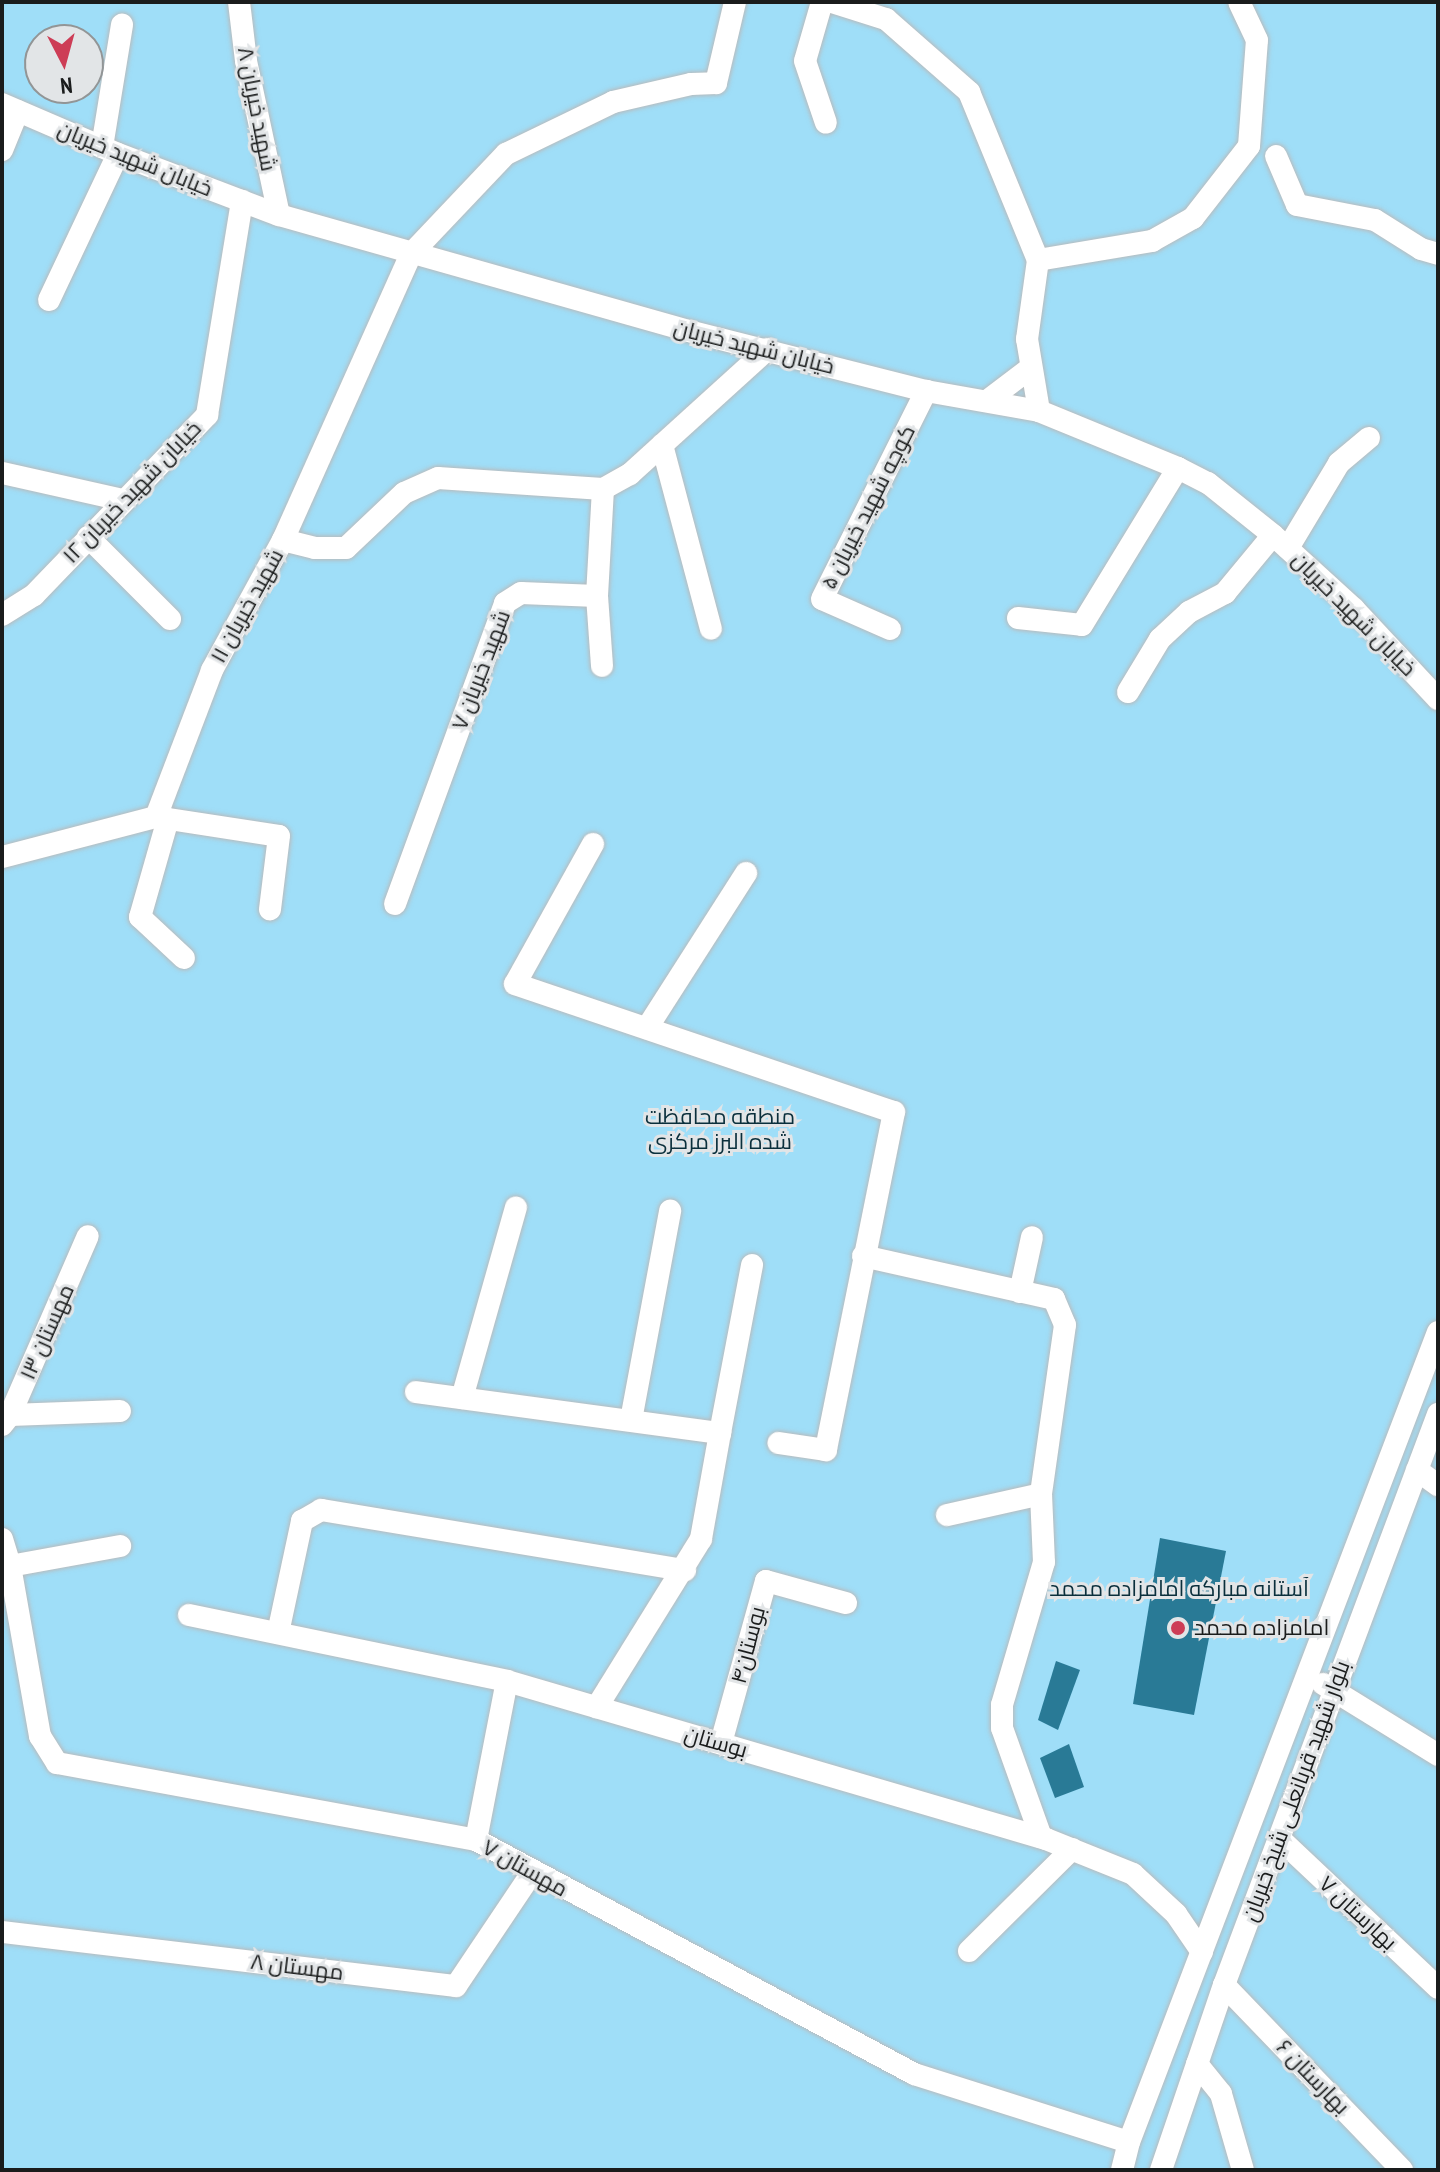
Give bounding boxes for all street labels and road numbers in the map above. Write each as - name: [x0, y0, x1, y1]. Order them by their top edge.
- street label: شهید خیریان ۸: [232, 44, 282, 174]
- street label: خیابان شهید خیریان: [54, 116, 216, 202]
- street label: خیابان شهید خیریان: [671, 314, 837, 380]
- street label: خیابان شهید خیریان ۱۲: [57, 415, 207, 569]
- street label: کوچه شهید خیریان ۵: [815, 421, 921, 593]
- street label: شهید خیریان ۱۱: [205, 544, 289, 668]
- street label: خیابان شهید خیریان: [1286, 546, 1422, 682]
- street label: شهید خیریان ۷: [446, 606, 516, 734]
- street label: مهستان ۱۳: [14, 1280, 80, 1384]
- street label: بوستان۴: [725, 1603, 771, 1687]
- street label: بلوار شهید قربانعلی شیخ خیریان: [1236, 1657, 1356, 1925]
- street label: بوستان: [681, 1720, 751, 1764]
- street label: مهستان ۷: [478, 1834, 572, 1902]
- street label: بهارستان ۷: [1314, 1870, 1402, 1956]
- street label: مهستان ۸: [249, 1948, 345, 1986]
- street label: بهارستان ۶: [1271, 2034, 1355, 2120]

